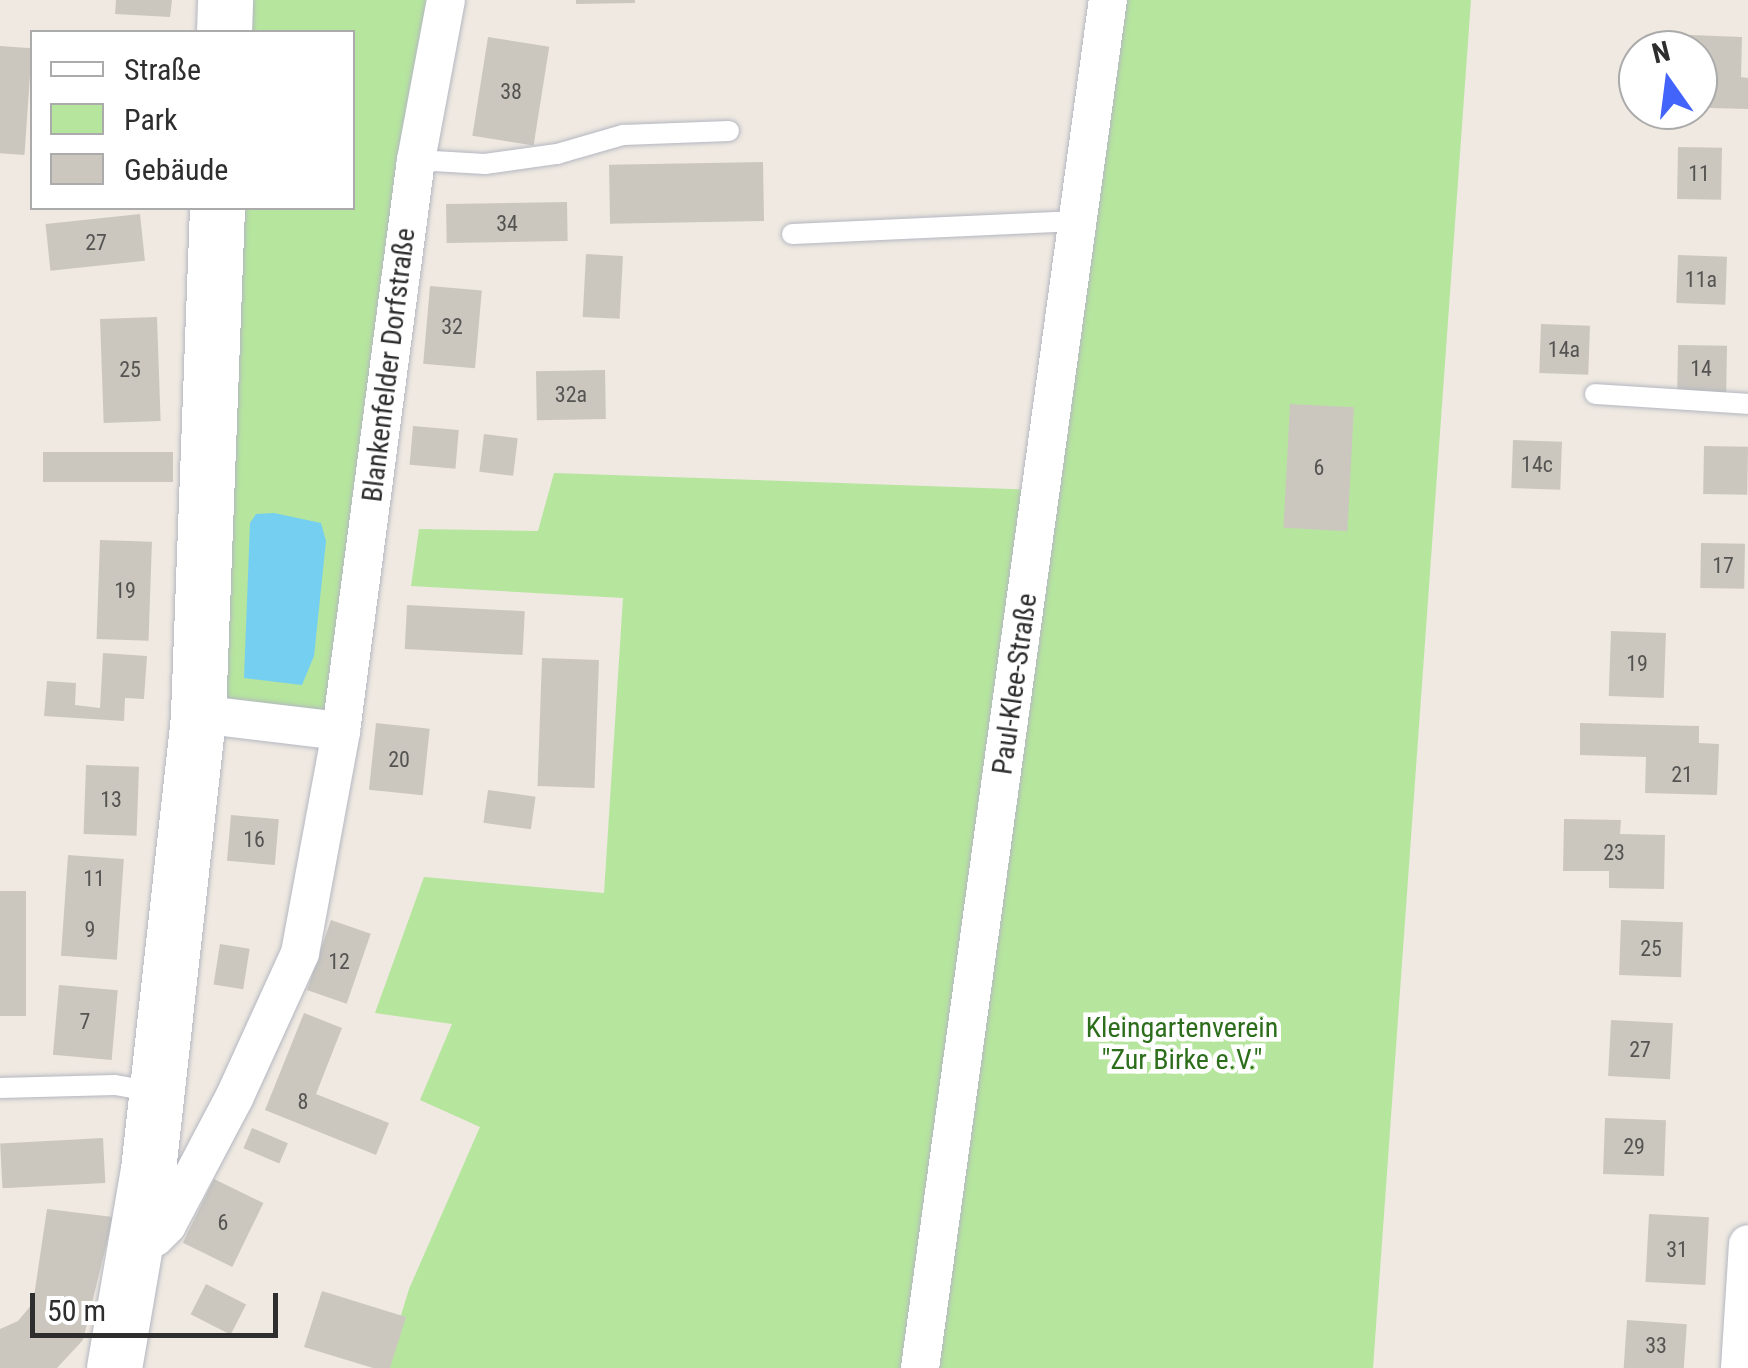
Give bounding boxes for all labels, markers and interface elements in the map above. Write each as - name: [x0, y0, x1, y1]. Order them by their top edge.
- legend: [30, 30, 355, 210]
- north arrow: [1618, 30, 1718, 130]
- text: N: [1649, 34, 1673, 70]
- text: Straße: [124, 52, 201, 87]
- house number: 38: [500, 79, 522, 105]
- text: Park: [124, 102, 178, 137]
- text: Gebäude: [124, 152, 228, 187]
- house number: 11: [1688, 161, 1710, 187]
- house number: 34: [496, 211, 518, 237]
- street label: Blankenfelder Dorfstraße: [356, 226, 422, 504]
- house number: 27: [85, 230, 107, 256]
- house number: 11a: [1685, 267, 1717, 293]
- house number: 32: [441, 314, 463, 340]
- house number: 14a: [1548, 337, 1580, 363]
- house number: 14: [1690, 356, 1712, 382]
- house number: 25: [119, 357, 141, 383]
- house number: 32a: [555, 382, 587, 408]
- house number: 14c: [1521, 452, 1553, 478]
- house number: 6: [1314, 455, 1324, 481]
- house number: 17: [1712, 553, 1734, 579]
- house number: 19: [114, 578, 136, 604]
- street label: Paul-Klee-Straße: [986, 591, 1044, 777]
- house number: 19: [1626, 651, 1648, 677]
- house number: 20: [388, 747, 410, 773]
- house number: 21: [1671, 762, 1693, 788]
- house number: 13: [100, 787, 122, 813]
- house number: 16: [243, 827, 265, 853]
- house number: 23: [1603, 840, 1625, 866]
- house number: 11: [83, 866, 105, 892]
- house number: 9: [85, 917, 95, 943]
- house number: 25: [1640, 936, 1662, 962]
- house number: 12: [328, 949, 350, 975]
- house number: 7: [80, 1009, 90, 1035]
- park label: Kleingartenverein "Zur Birke e.V.": [1086, 1011, 1278, 1077]
- house number: 27: [1629, 1037, 1651, 1063]
- house number: 8: [298, 1089, 308, 1115]
- house number: 29: [1623, 1134, 1645, 1160]
- house number: 6: [218, 1210, 228, 1236]
- house number: 31: [1666, 1237, 1688, 1263]
- scale bar: [35, 1273, 282, 1335]
- text: 50 m: [47, 1293, 106, 1328]
- house number: 33: [1645, 1333, 1667, 1359]

